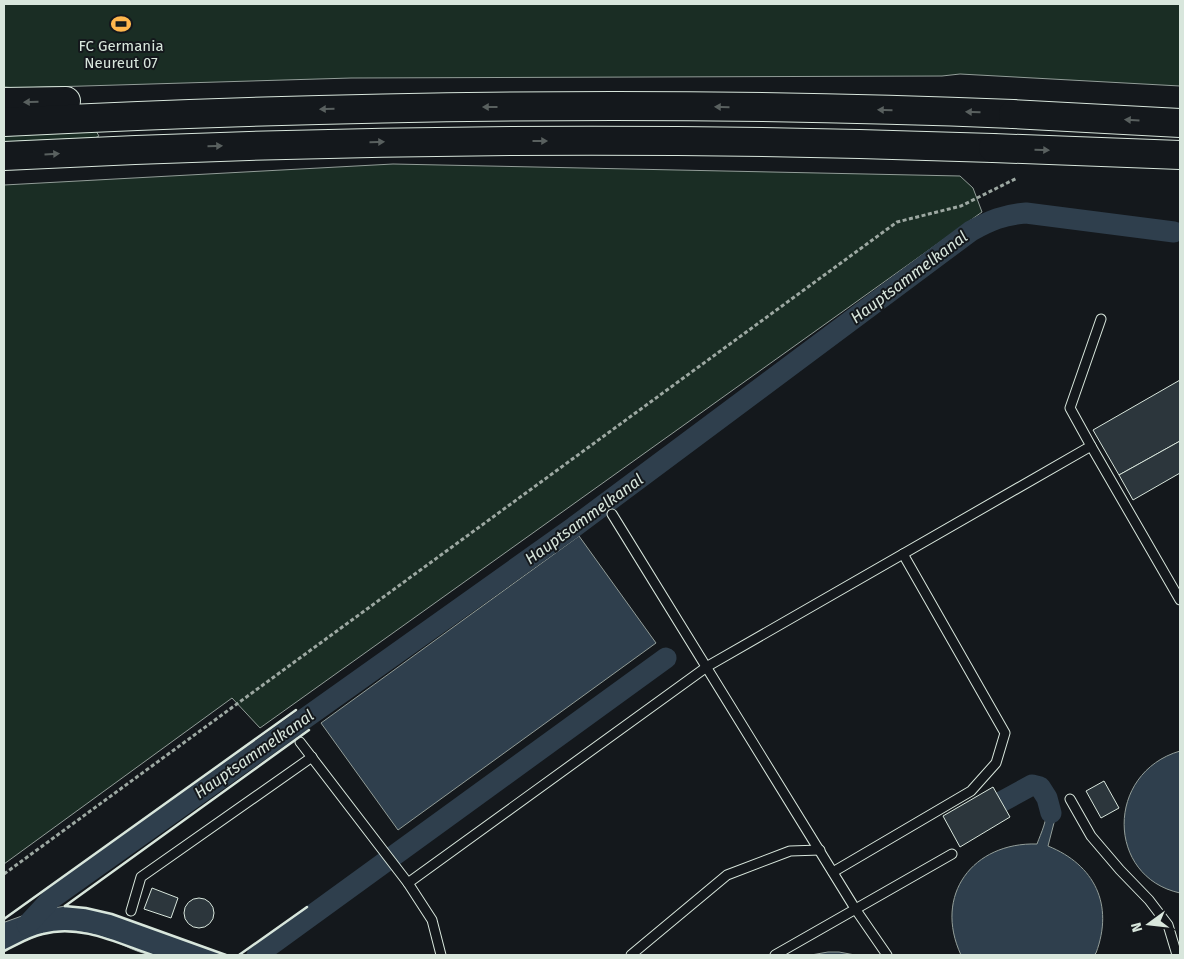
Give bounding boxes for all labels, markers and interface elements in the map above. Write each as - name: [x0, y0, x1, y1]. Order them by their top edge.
- sports icon: FC Germania Neureut 07: [110, 13, 132, 35]
- place label: FC Germania Neureut 07: [78, 37, 164, 72]
- one-way arrow: [23, 98, 39, 106]
- one-way arrow: [482, 103, 498, 111]
- one-way arrow: [714, 103, 730, 111]
- one-way arrow: [319, 106, 335, 114]
- one-way arrow: [877, 106, 893, 114]
- one-way arrow: [965, 108, 981, 116]
- one-way arrow: [1123, 116, 1139, 124]
- one-way arrow: [532, 137, 548, 145]
- one-way arrow: [369, 138, 385, 146]
- one-way arrow: [207, 142, 223, 150]
- one-way arrow: [1034, 146, 1050, 154]
- one-way arrow: [45, 149, 61, 157]
- water label: Hauptsammelkanal: [847, 227, 971, 327]
- water label: Hauptsammelkanal: [521, 470, 647, 568]
- water label: Hauptsammelkanal: [191, 706, 317, 802]
- north arrow: [1124, 899, 1174, 949]
- text: N: [1128, 921, 1146, 934]

